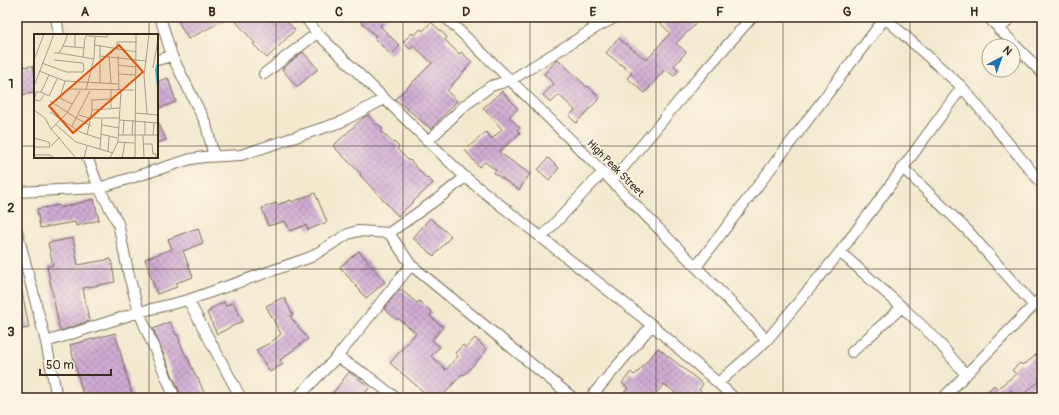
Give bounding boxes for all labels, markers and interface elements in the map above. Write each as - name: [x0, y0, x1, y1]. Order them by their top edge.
- text: A: [81, 4, 90, 20]
- text: B: [208, 4, 216, 20]
- text: C: [335, 4, 343, 20]
- text: D: [462, 4, 470, 20]
- text: E: [590, 4, 597, 20]
- text: F: [716, 4, 724, 20]
- text: G: [843, 4, 852, 20]
- text: H: [970, 4, 978, 20]
- inset map: [34, 34, 158, 158]
- north arrow: [981, 38, 1021, 78]
- text: N: [1000, 43, 1015, 59]
- text: 1: [8, 76, 14, 92]
- street label: High Peak Street: [584, 137, 647, 200]
- text: 2: [7, 200, 15, 216]
- text: 3: [7, 324, 15, 340]
- scale bar: [40, 351, 111, 377]
- text: 50 m: [46, 358, 74, 373]

